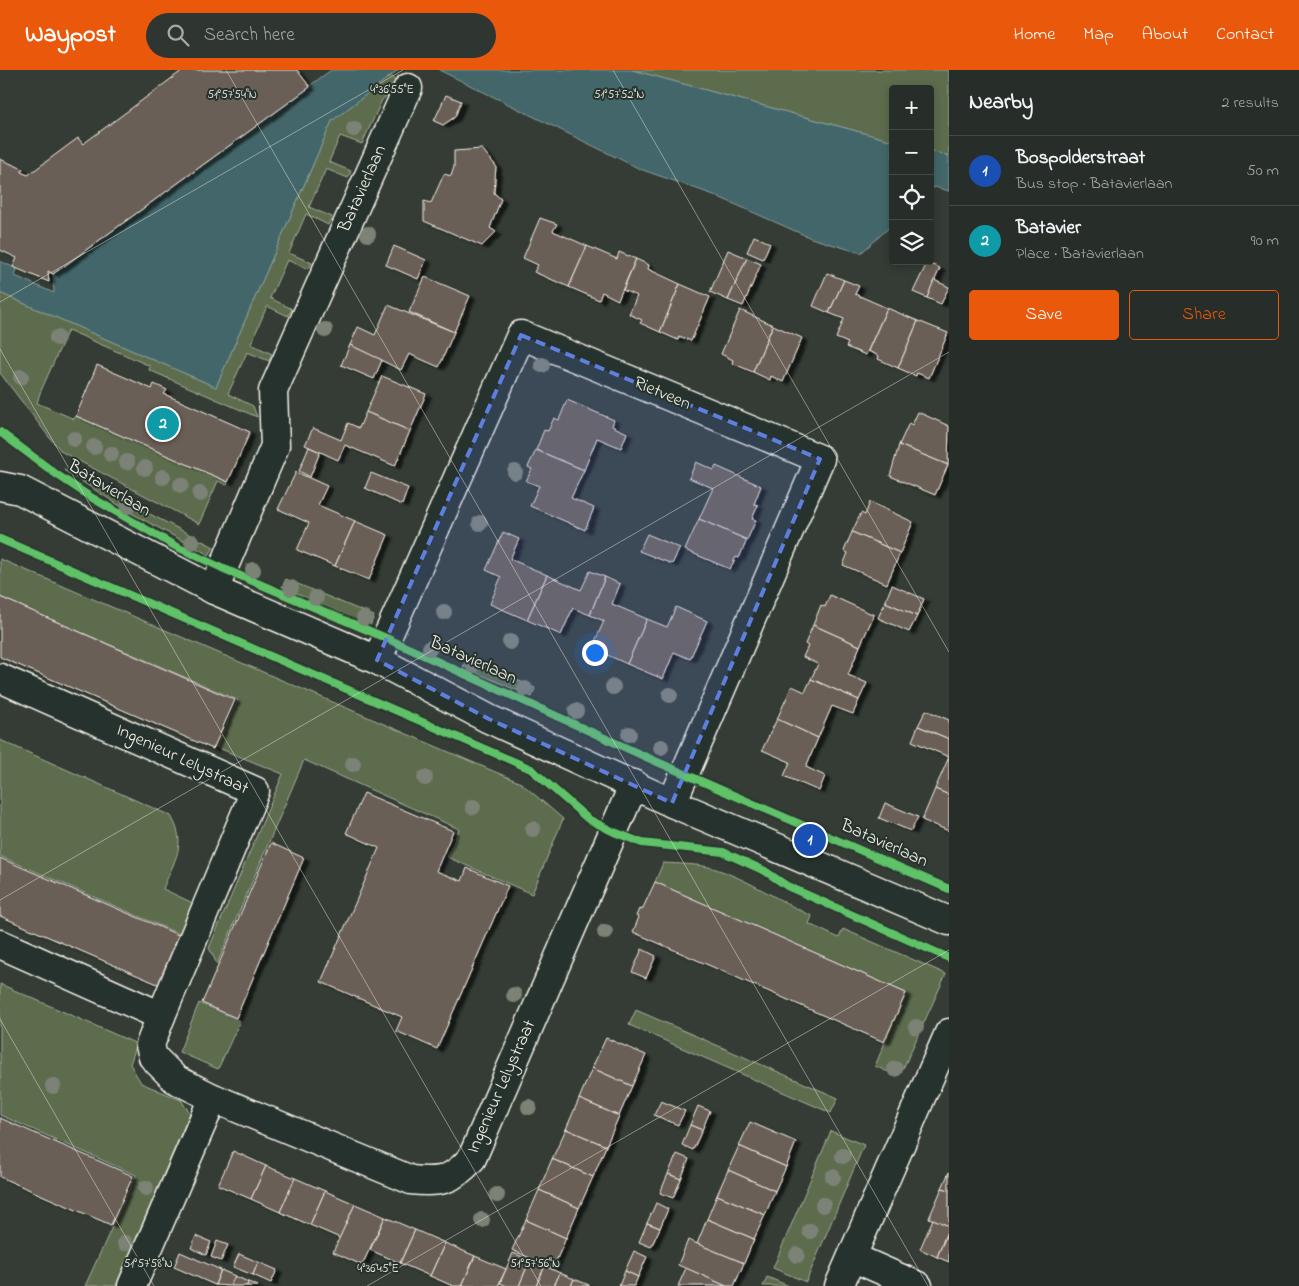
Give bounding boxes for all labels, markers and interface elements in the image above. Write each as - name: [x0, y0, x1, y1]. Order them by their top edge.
- search box: [146, 13, 496, 58]
- text: Waypost: [25, 18, 116, 53]
- icon: search: [164, 21, 192, 49]
- text: Search here: [204, 22, 295, 49]
- text: Home: [1014, 22, 1055, 48]
- text: Map: [1083, 22, 1114, 48]
- text: About: [1142, 22, 1188, 48]
- text: Contact: [1216, 22, 1274, 48]
- text: 4°36'55"E: [370, 81, 414, 99]
- map controls: [889, 85, 934, 265]
- button: +: [889, 85, 934, 130]
- text: 51°57'54"N: [207, 86, 257, 104]
- text: 51°57'52"N: [594, 86, 644, 104]
- text: Nearby: [969, 88, 1033, 118]
- text: 2 results: [1221, 91, 1279, 115]
- button: −: [889, 130, 934, 175]
- street label: Batavierlaan: [332, 141, 394, 238]
- text: Bospolderstraat: [1016, 145, 1145, 172]
- text: 1: [982, 159, 988, 183]
- text: 50 m: [1247, 159, 1279, 183]
- text: Bus stop · Batavierlaan: [1016, 172, 1172, 196]
- button: locate: [889, 175, 934, 220]
- text: Batavier: [1016, 215, 1081, 242]
- button: layers: [889, 220, 934, 265]
- text: 2: [981, 229, 989, 253]
- text: 90 m: [1251, 229, 1279, 253]
- text: Place · Batavierlaan: [1016, 242, 1144, 266]
- button: Save: [969, 290, 1119, 340]
- button: Share: [1129, 290, 1279, 340]
- street label: Rietveen: [629, 370, 695, 418]
- pin: 2: [147, 405, 179, 443]
- street label: Batavierlaan: [62, 453, 156, 524]
- street label: Batavierlaan: [424, 630, 521, 692]
- your location: [582, 640, 608, 666]
- street label: Ingenieur Lelystraat: [111, 718, 253, 803]
- street label: Batavierlaan: [835, 813, 932, 875]
- pin: 1: [794, 821, 826, 859]
- street label: Ingenieur Lelystraat: [461, 1016, 544, 1158]
- text: 51°57'58"N: [123, 1255, 173, 1273]
- text: 51°57'56"N: [510, 1255, 560, 1273]
- text: 4°36'45"E: [357, 1260, 399, 1278]

